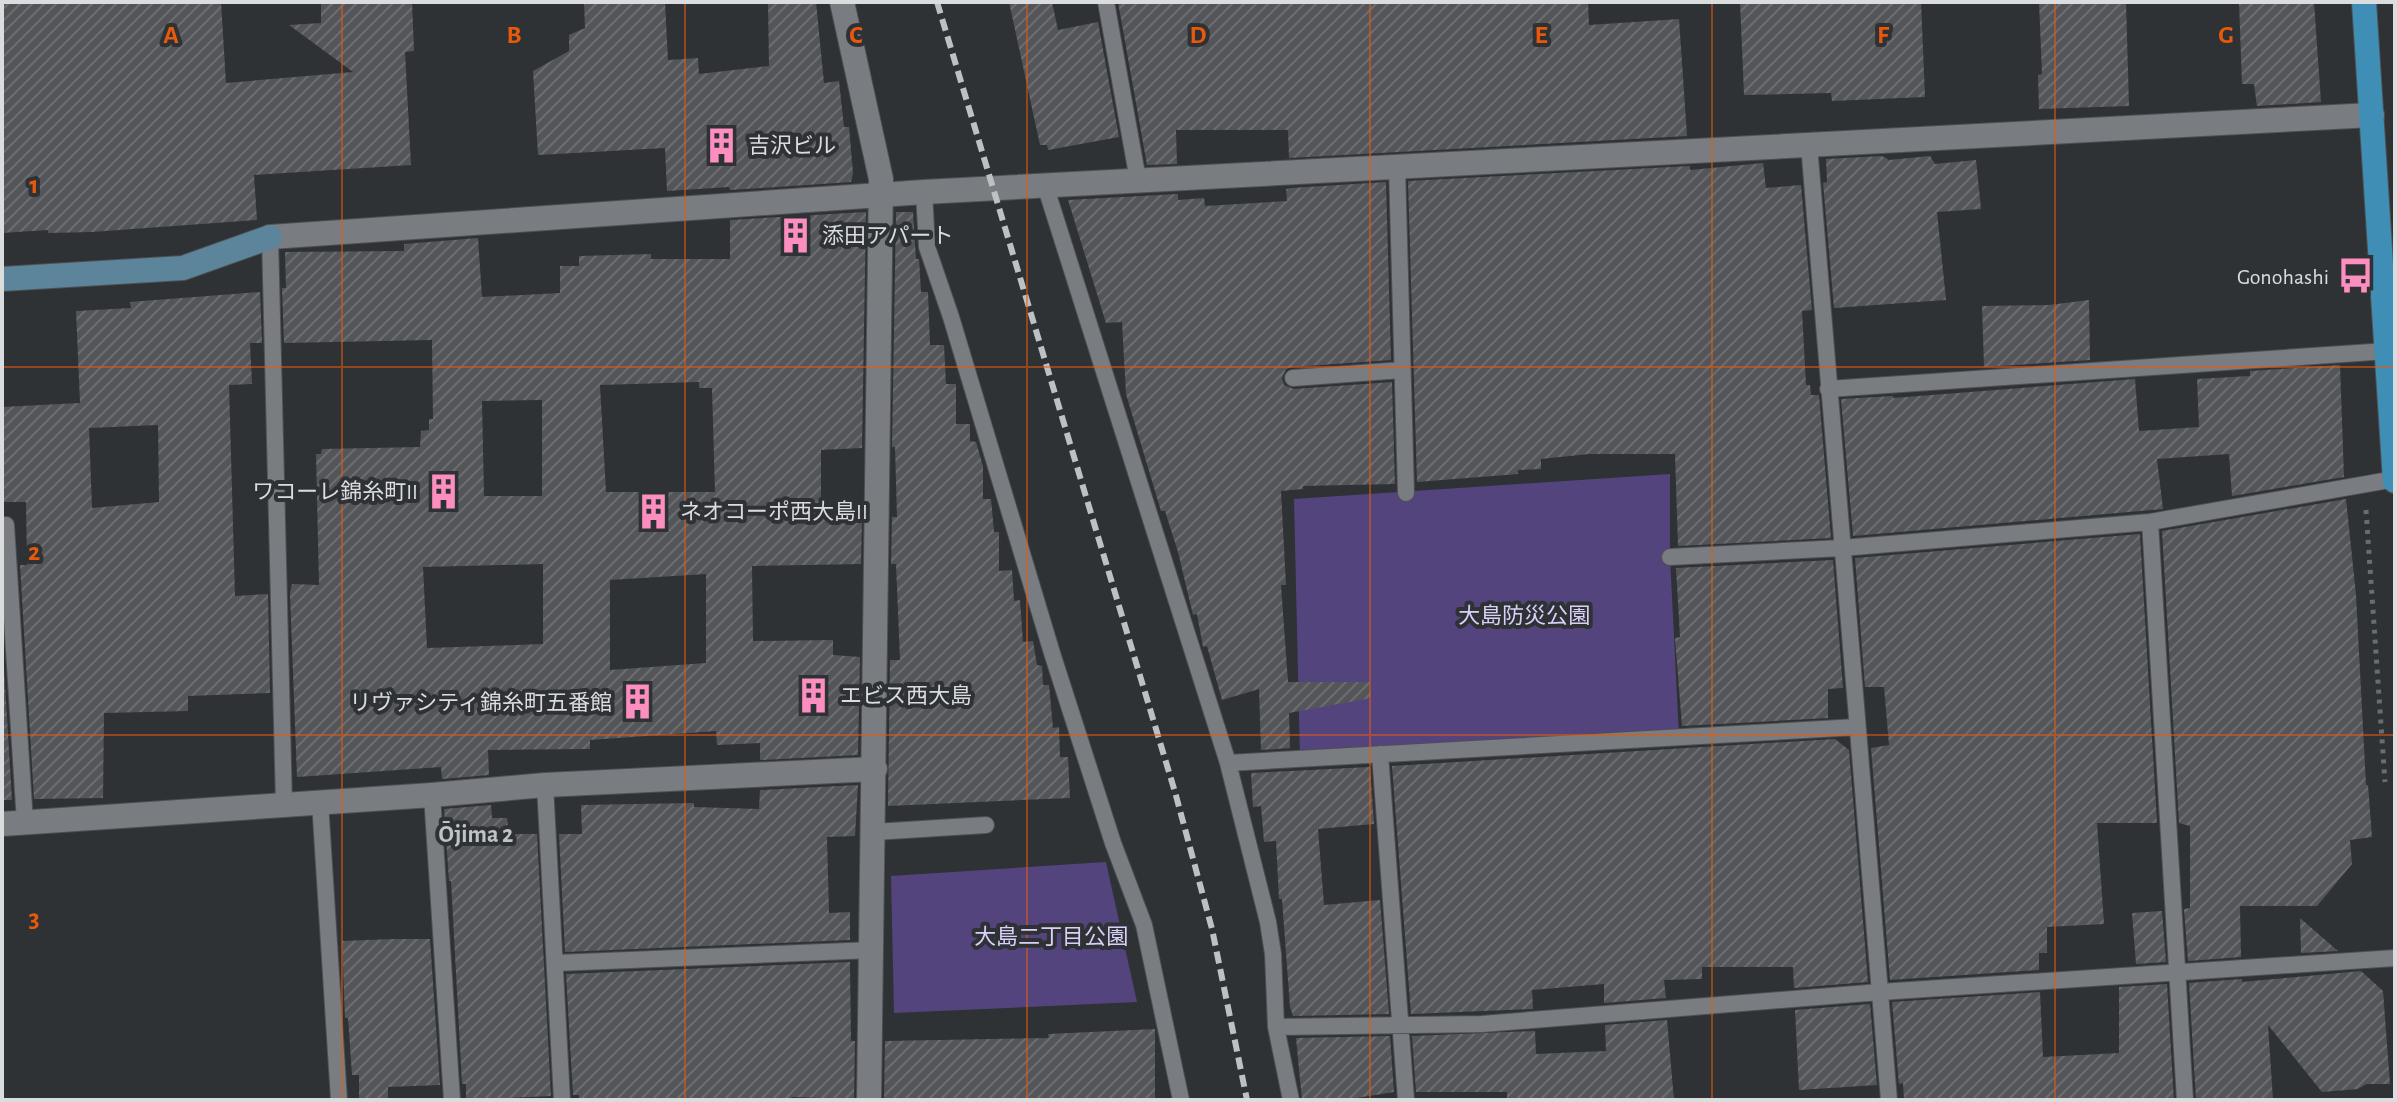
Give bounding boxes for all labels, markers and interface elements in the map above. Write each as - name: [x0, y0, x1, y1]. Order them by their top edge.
- text: A: [163, 22, 179, 48]
- text: B: [506, 22, 522, 48]
- text: C: [849, 22, 863, 48]
- text: D: [1189, 22, 1207, 48]
- text: E: [1534, 22, 1548, 48]
- text: F: [1877, 22, 1890, 48]
- text: G: [2218, 22, 2234, 48]
- building icon: 吉沢ビル: [703, 126, 741, 164]
- place label: 吉沢ビル: [748, 134, 836, 157]
- text: 1: [29, 172, 39, 198]
- building icon: 添田アパート: [777, 216, 815, 254]
- place label: 添田アパート: [822, 224, 954, 247]
- bus stop icon: Gonohashi: [2336, 257, 2374, 295]
- place label: Gonohashi: [2237, 266, 2329, 288]
- building icon: ワコーレ錦糸町II: [425, 472, 463, 510]
- place label: ワコーレ錦糸町II: [252, 480, 418, 503]
- building icon: ネオコーポ西大島II: [635, 492, 673, 530]
- place label: ネオコーポ西大島II: [680, 500, 868, 523]
- text: 2: [28, 539, 40, 565]
- park label: 大島防災公園: [1458, 604, 1590, 627]
- building icon: エビス西大島: [795, 676, 833, 714]
- building icon: リヴァシティ錦糸町五番館: [619, 683, 657, 721]
- place label: エビス西大島: [840, 684, 972, 707]
- place label: リヴァシティ錦糸町五番館: [349, 691, 612, 714]
- district label: Ōjima 2: [439, 820, 513, 847]
- text: 3: [28, 906, 40, 932]
- park label: 大島二丁目公園: [974, 925, 1128, 948]

